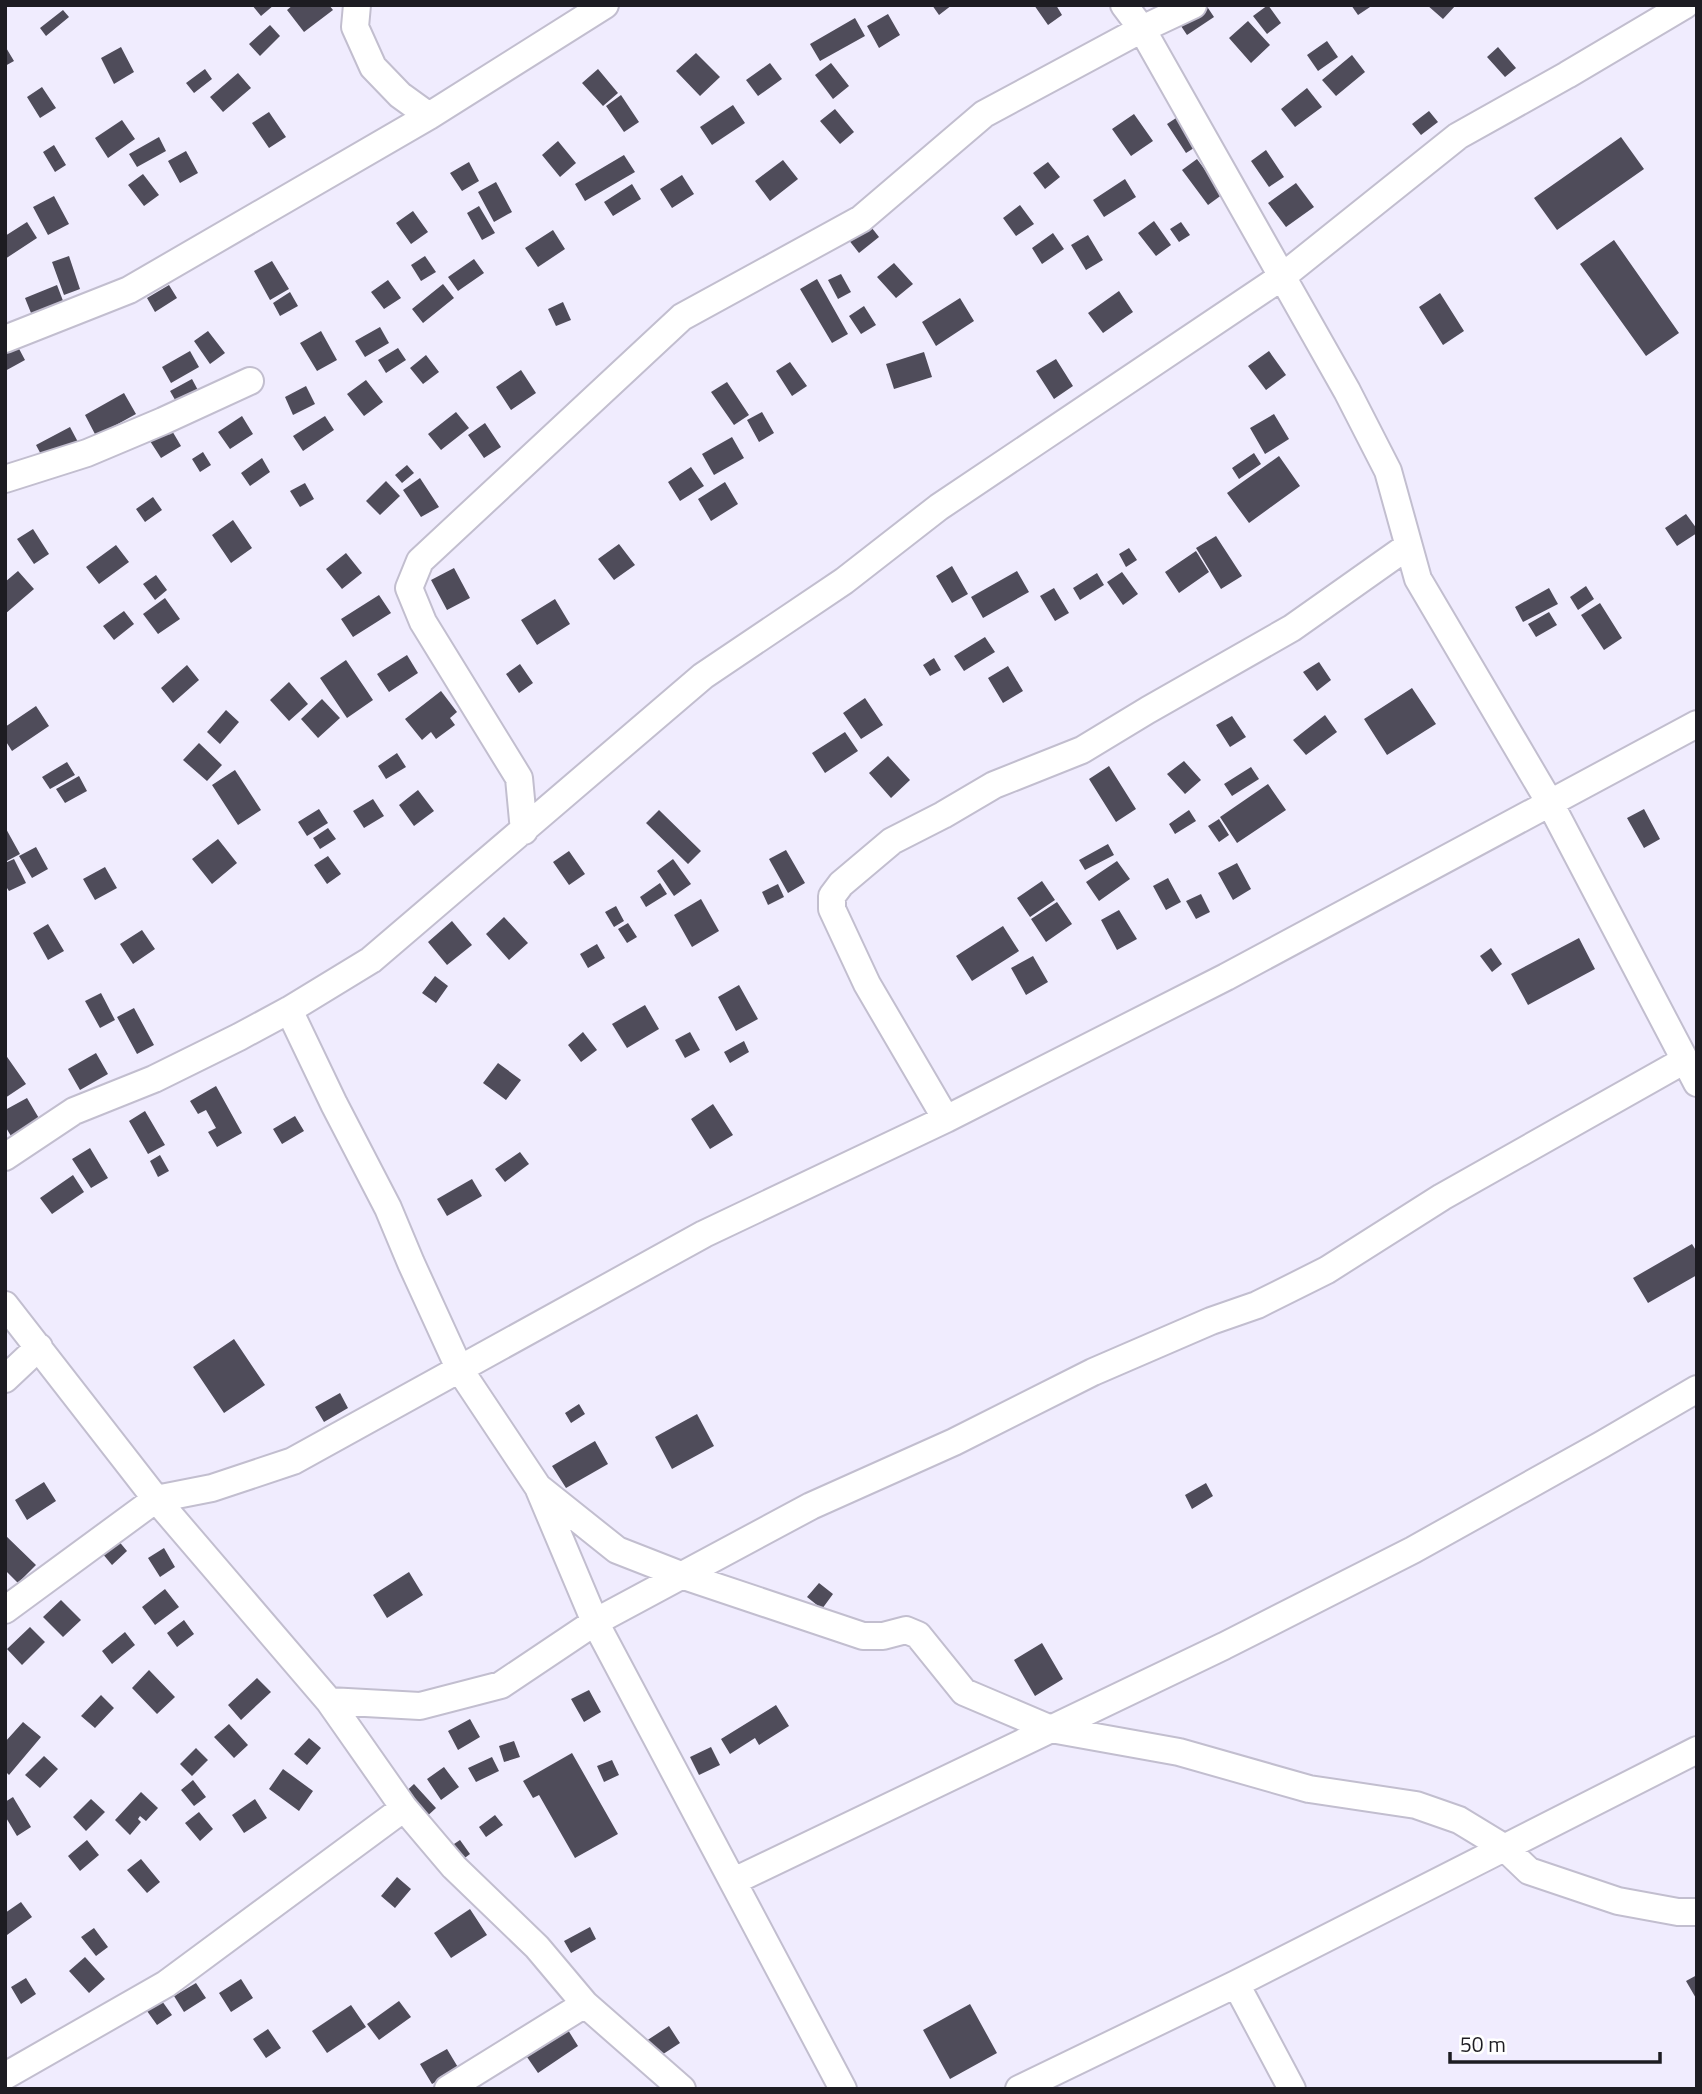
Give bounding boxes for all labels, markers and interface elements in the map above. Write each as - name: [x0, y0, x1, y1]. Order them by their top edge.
- scale bar: [1450, 2021, 1660, 2064]
- text: 50 m: [1460, 2028, 1506, 2060]

